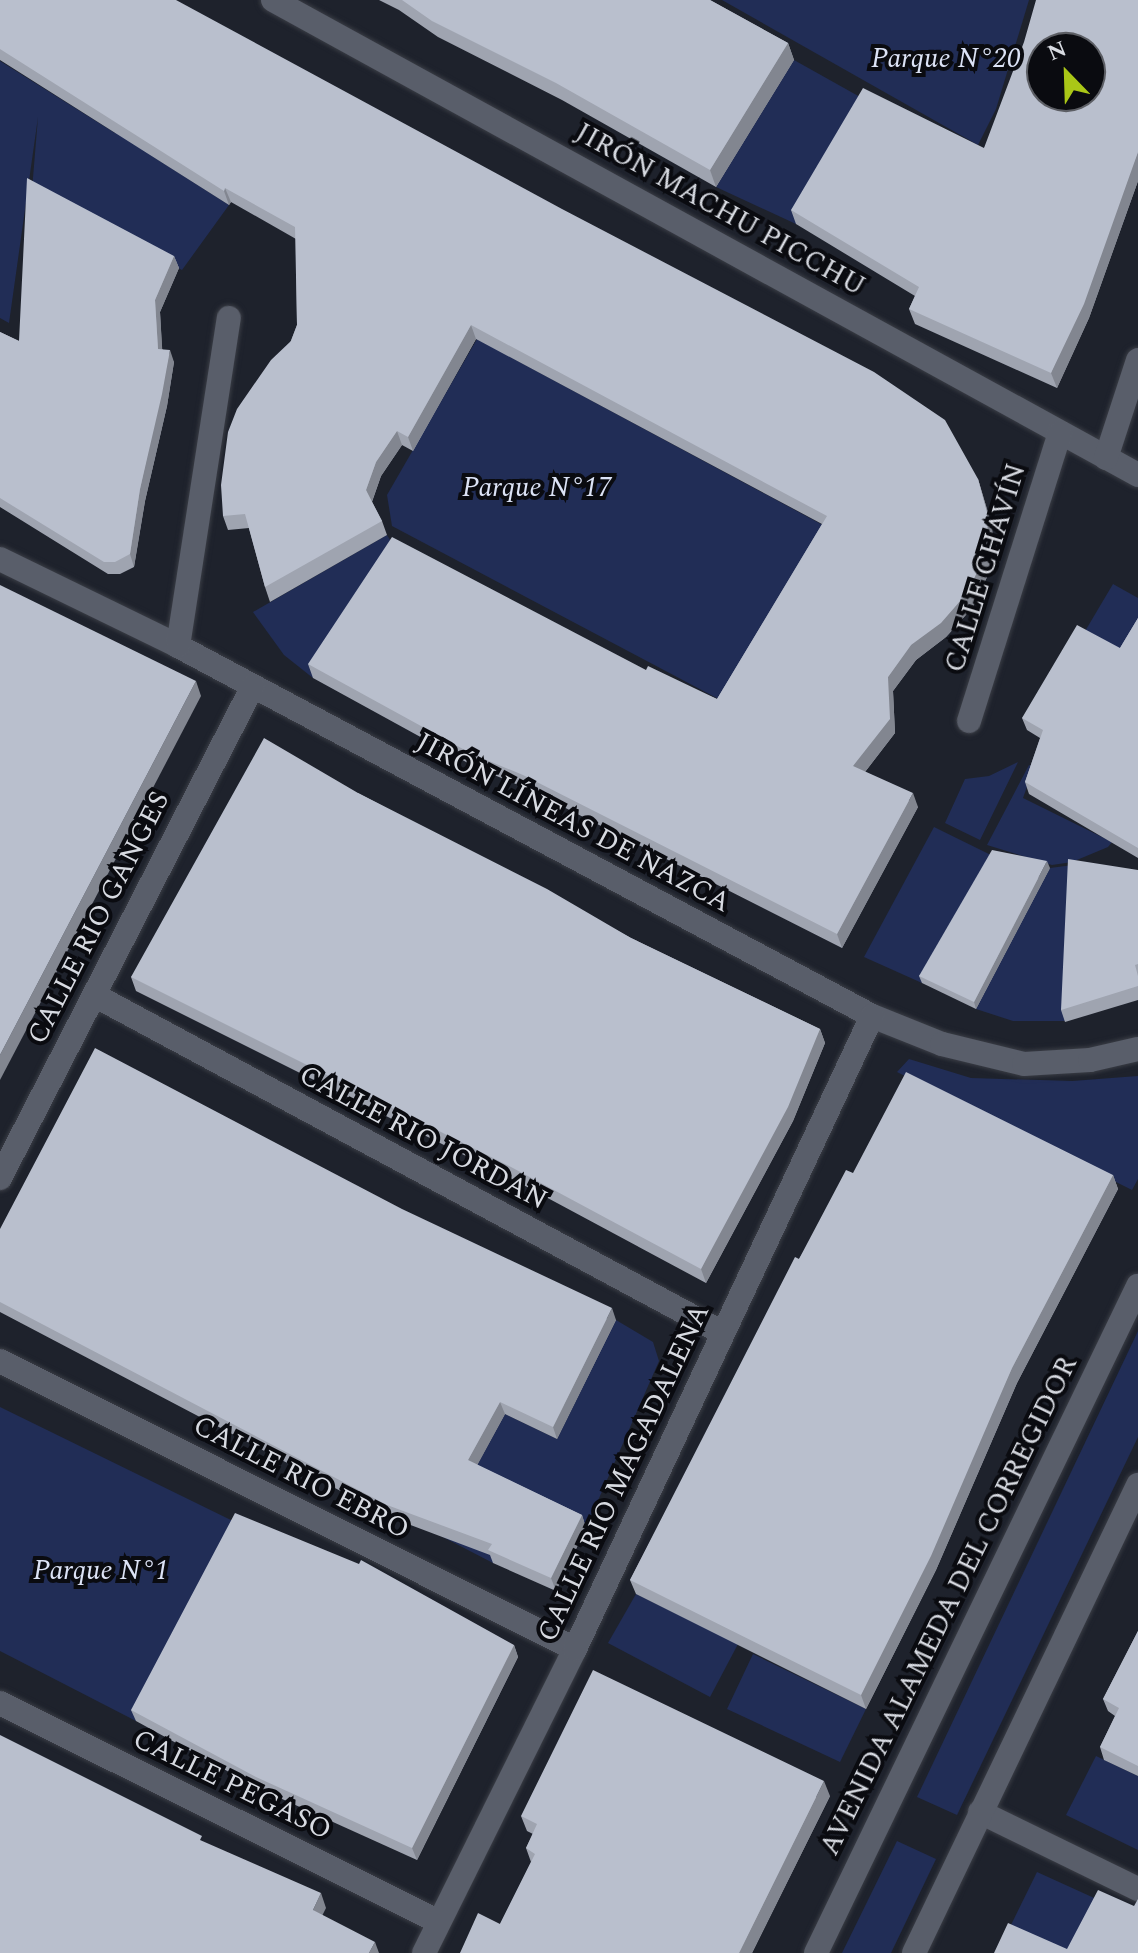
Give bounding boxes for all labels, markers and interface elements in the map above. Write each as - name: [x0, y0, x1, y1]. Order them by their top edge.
- north arrow: [1026, 32, 1106, 112]
- text: N: [1042, 33, 1072, 70]
- park label: Parque N°20: [871, 42, 1021, 76]
- street label: JIRÓN MACHU PICCHU: [569, 116, 871, 304]
- street label: CALLE CHAVÍN: [938, 460, 1034, 676]
- park label: Parque N°17: [462, 471, 612, 505]
- street label: JIRÓN LÍNEAS DE NAZCA: [410, 726, 736, 920]
- street label: CALLE RIO GANGES: [21, 786, 177, 1050]
- street label: CALLE RIO JORDAN: [293, 1058, 553, 1218]
- street label: CALLE RIO MAGADALENA: [531, 1299, 717, 1647]
- street label: AVENIDA ALAMEDA DEL CORREGIDOR: [813, 1351, 1085, 1861]
- street label: CALLE RIO EBRO: [187, 1409, 415, 1547]
- park label: Parque N°1: [33, 1554, 169, 1588]
- street label: CALLE PEGASO: [127, 1722, 337, 1848]

